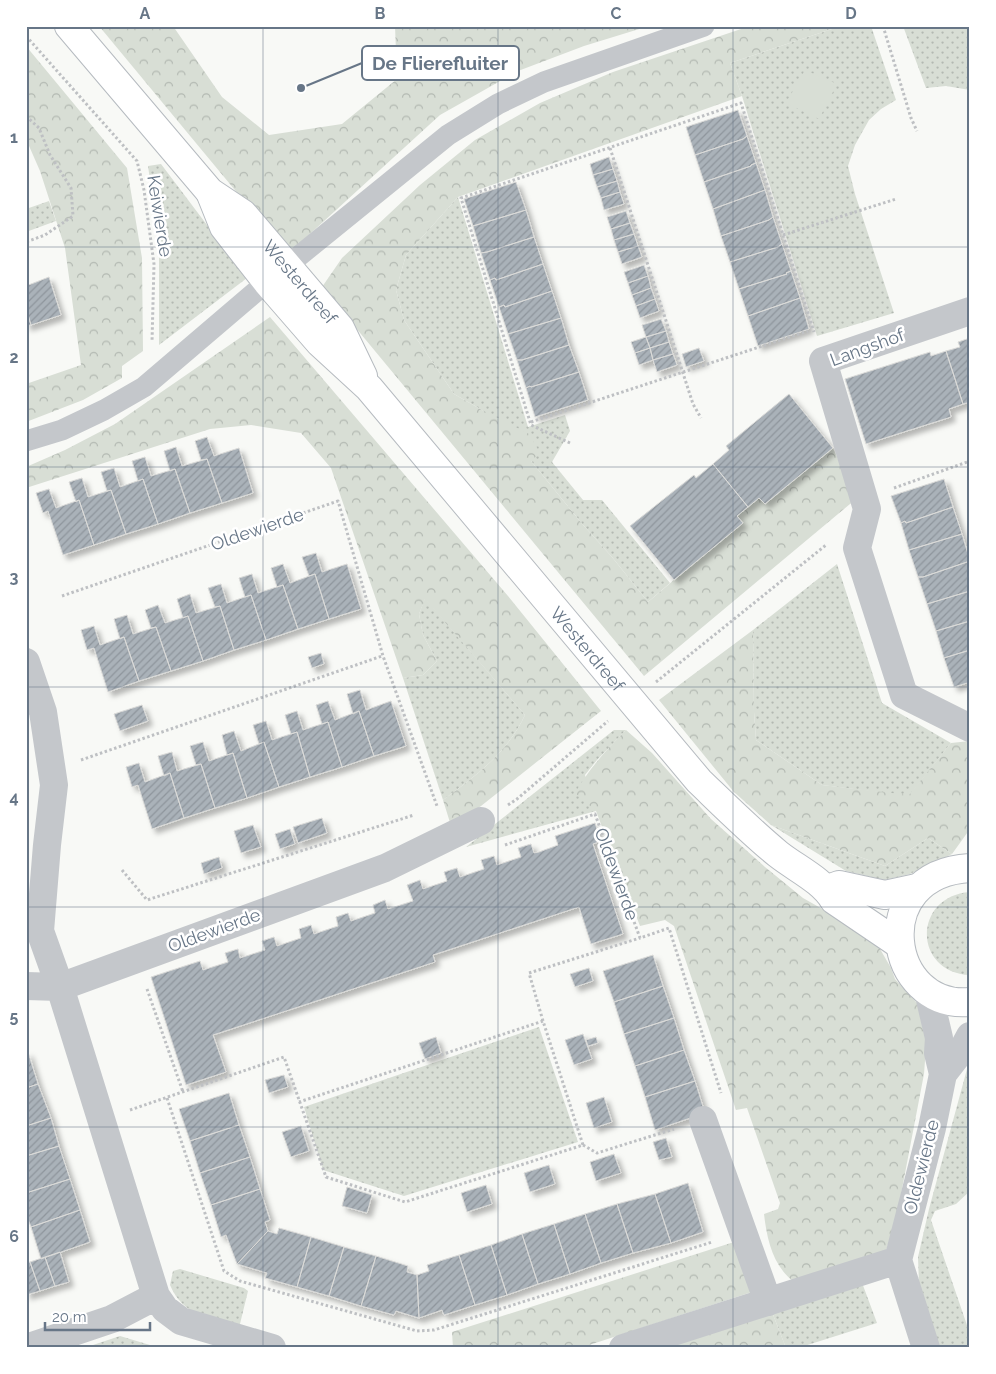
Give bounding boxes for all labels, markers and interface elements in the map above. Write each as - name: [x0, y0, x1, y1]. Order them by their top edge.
- text: A: [140, 4, 151, 23]
- text: B: [375, 4, 386, 23]
- text: C: [611, 4, 622, 23]
- text: D: [845, 4, 857, 23]
- callout: De Flierefluiter: [362, 46, 519, 80]
- text: De Flierefluiter: [372, 52, 509, 74]
- text: 1: [10, 128, 18, 147]
- street label: Keiwierde: [143, 174, 177, 259]
- street label: Westerdreef: [259, 235, 343, 329]
- street label: Langshof: [827, 324, 908, 370]
- text: 2: [9, 348, 19, 367]
- street label: Oldewierde: [208, 503, 307, 555]
- text: 3: [10, 568, 19, 587]
- street label: Westerdreef: [546, 602, 630, 696]
- text: 4: [9, 788, 19, 807]
- street label: Oldewierde: [591, 825, 644, 924]
- street label: Oldewierde: [165, 903, 264, 956]
- text: 5: [10, 1007, 19, 1026]
- street label: Oldewierde: [899, 1117, 943, 1217]
- text: 6: [9, 1227, 19, 1246]
- scale bar: [45, 1299, 150, 1331]
- text: 20 m: [52, 1308, 87, 1326]

